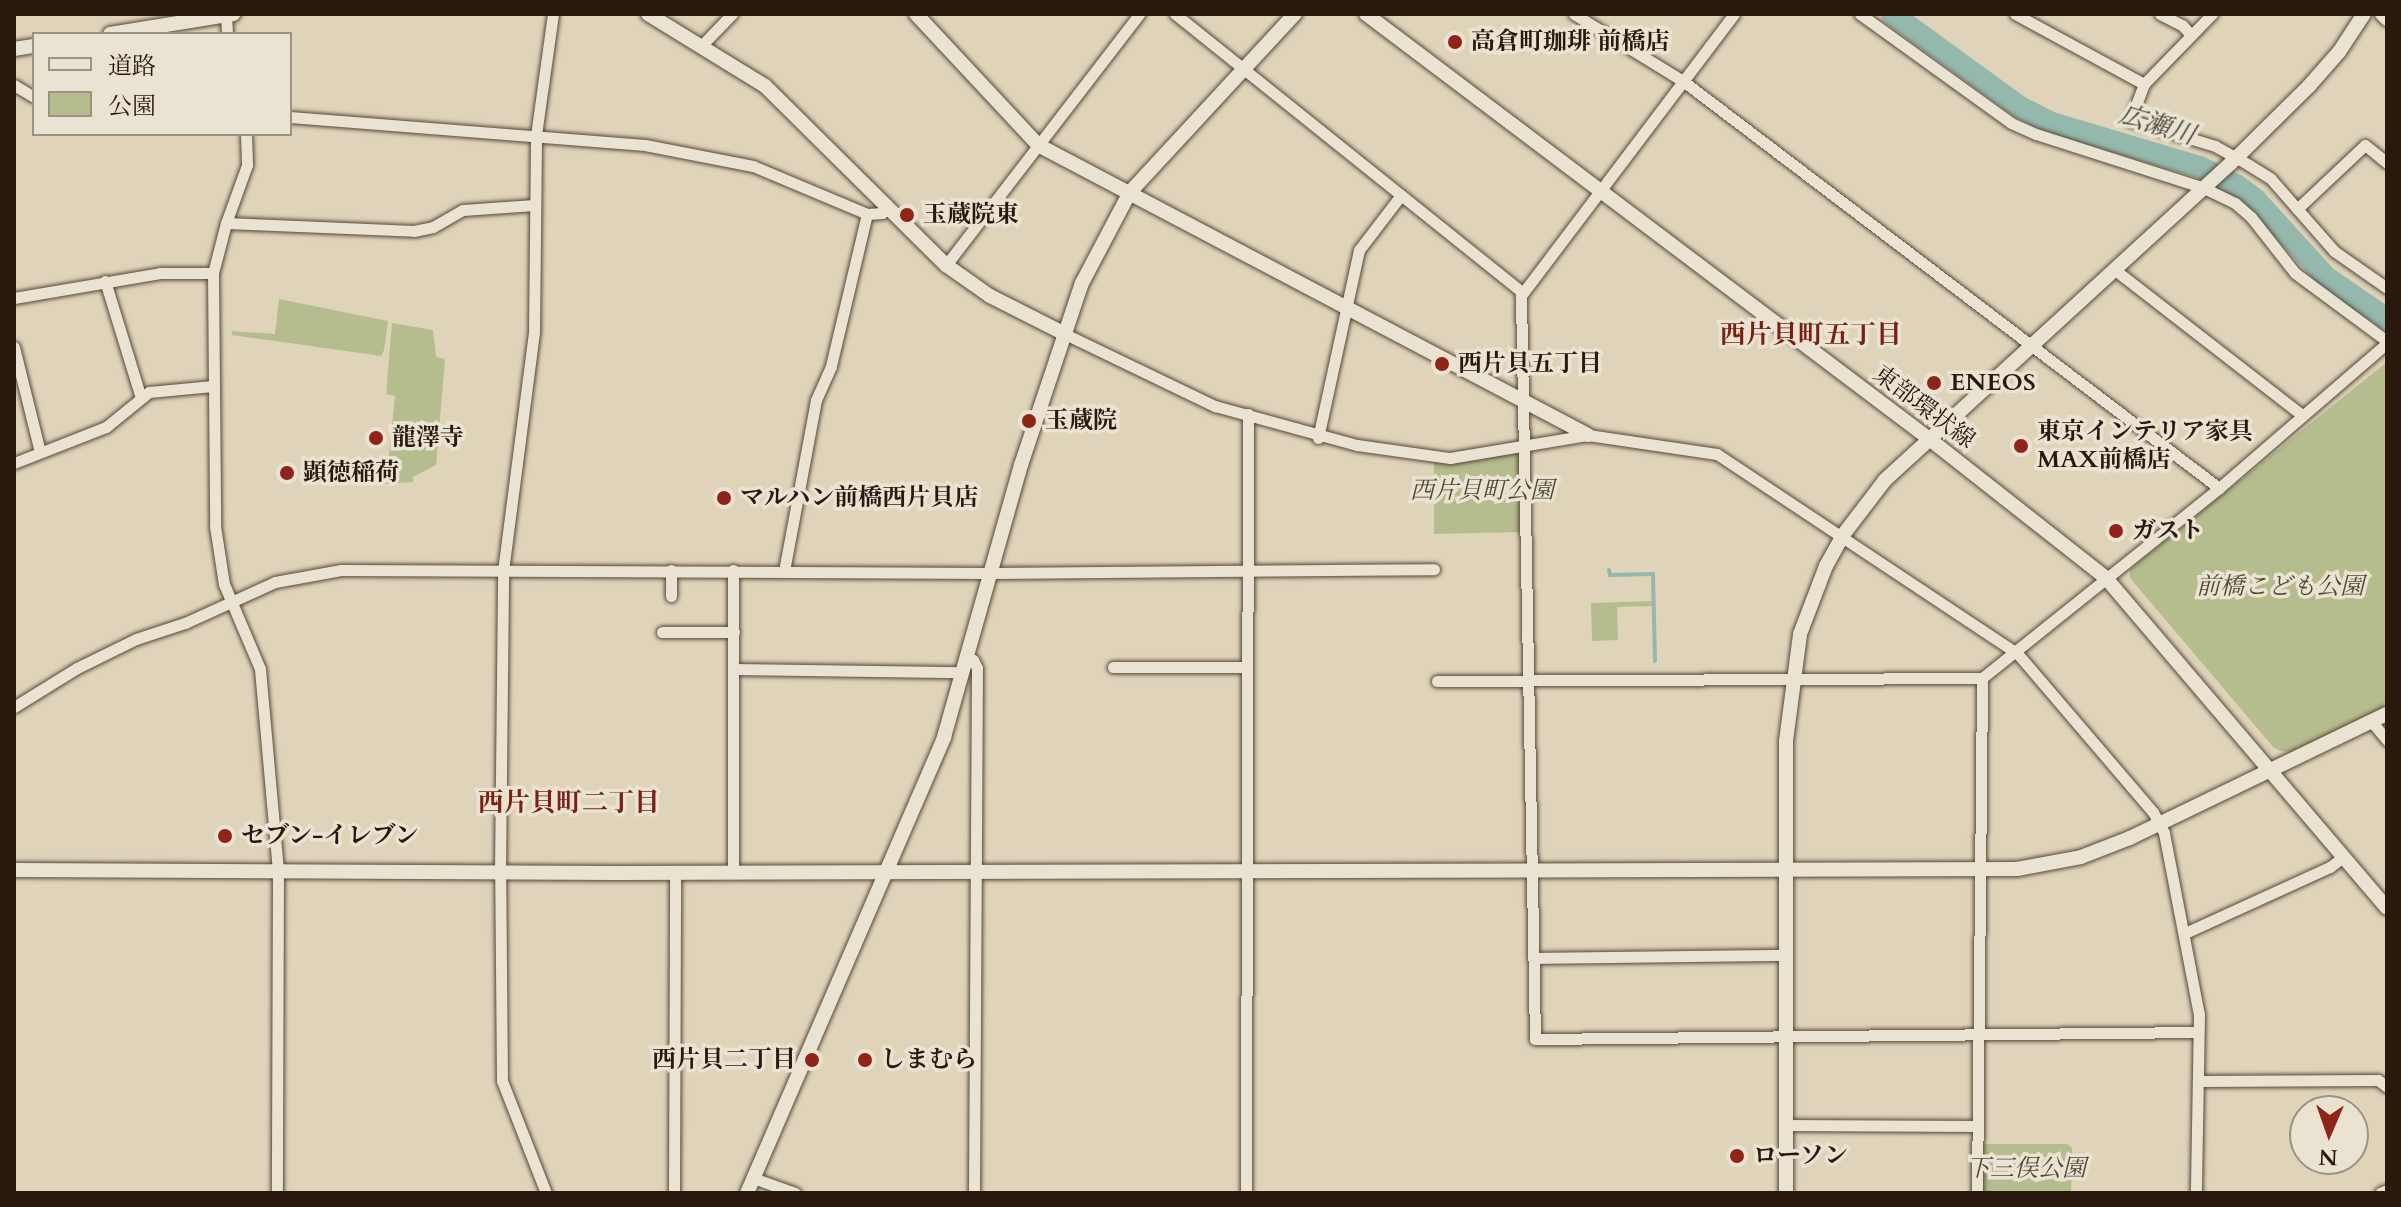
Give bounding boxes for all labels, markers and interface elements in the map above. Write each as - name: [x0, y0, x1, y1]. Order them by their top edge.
- place label: 高倉町珈琲 前橋店: [1471, 28, 1669, 56]
- legend: [32, 32, 292, 136]
- marker: 高倉町珈琲 前橋店: [1446, 33, 1464, 51]
- text: 道路: [108, 50, 156, 83]
- text: 公園: [108, 90, 156, 123]
- water label: 広瀬川: [2115, 99, 2199, 151]
- place label: 玉蔵院東: [923, 201, 1019, 229]
- marker: 玉蔵院東: [898, 206, 916, 224]
- district label: 西片貝町五丁目: [1720, 319, 1902, 351]
- place label: 西片貝五丁目: [1458, 350, 1602, 378]
- marker: 西片貝五丁目: [1433, 355, 1451, 373]
- street label: 東部環状線: [1867, 359, 1981, 455]
- place label: ENEOS: [1950, 369, 2036, 397]
- marker: ENEOS: [1925, 374, 1943, 392]
- place label: 玉蔵院: [1045, 407, 1117, 435]
- marker: 玉蔵院: [1020, 412, 1038, 430]
- place label: 東京インテリア家具 MAX前橋店: [2037, 418, 2253, 474]
- place label: 龍澤寺: [392, 424, 464, 452]
- marker: 龍澤寺: [367, 429, 385, 447]
- marker: 東京インテリア家具 MAX前橋店: [2012, 437, 2030, 455]
- place label: 顕徳稲荷: [303, 459, 399, 487]
- marker: 顕徳稲荷: [278, 464, 296, 482]
- park label: 西片貝町公園: [1410, 477, 1554, 505]
- place label: マルハン前橋西片貝店: [740, 484, 980, 512]
- marker: マルハン前橋西片貝店: [715, 489, 733, 507]
- place label: ガスト: [2132, 517, 2204, 545]
- marker: ガスト: [2107, 522, 2125, 540]
- park label: 前橋こども公園: [2196, 573, 2364, 601]
- district label: 西片貝町二丁目: [478, 787, 660, 819]
- place label: セブン-イレブン: [241, 822, 420, 850]
- marker: セブン-イレブン: [216, 827, 234, 845]
- place label: 西片貝二丁目: [652, 1046, 796, 1074]
- place label: しまむら: [881, 1046, 977, 1074]
- marker: 西片貝二丁目: [803, 1051, 821, 1069]
- marker: しまむら: [856, 1051, 874, 1069]
- north arrow: [2289, 1095, 2369, 1175]
- place label: ローソン: [1753, 1142, 1849, 1170]
- text: N: [2318, 1142, 2338, 1172]
- marker: ローソン: [1728, 1147, 1746, 1165]
- park label: 下三俣公園: [1966, 1155, 2086, 1183]

